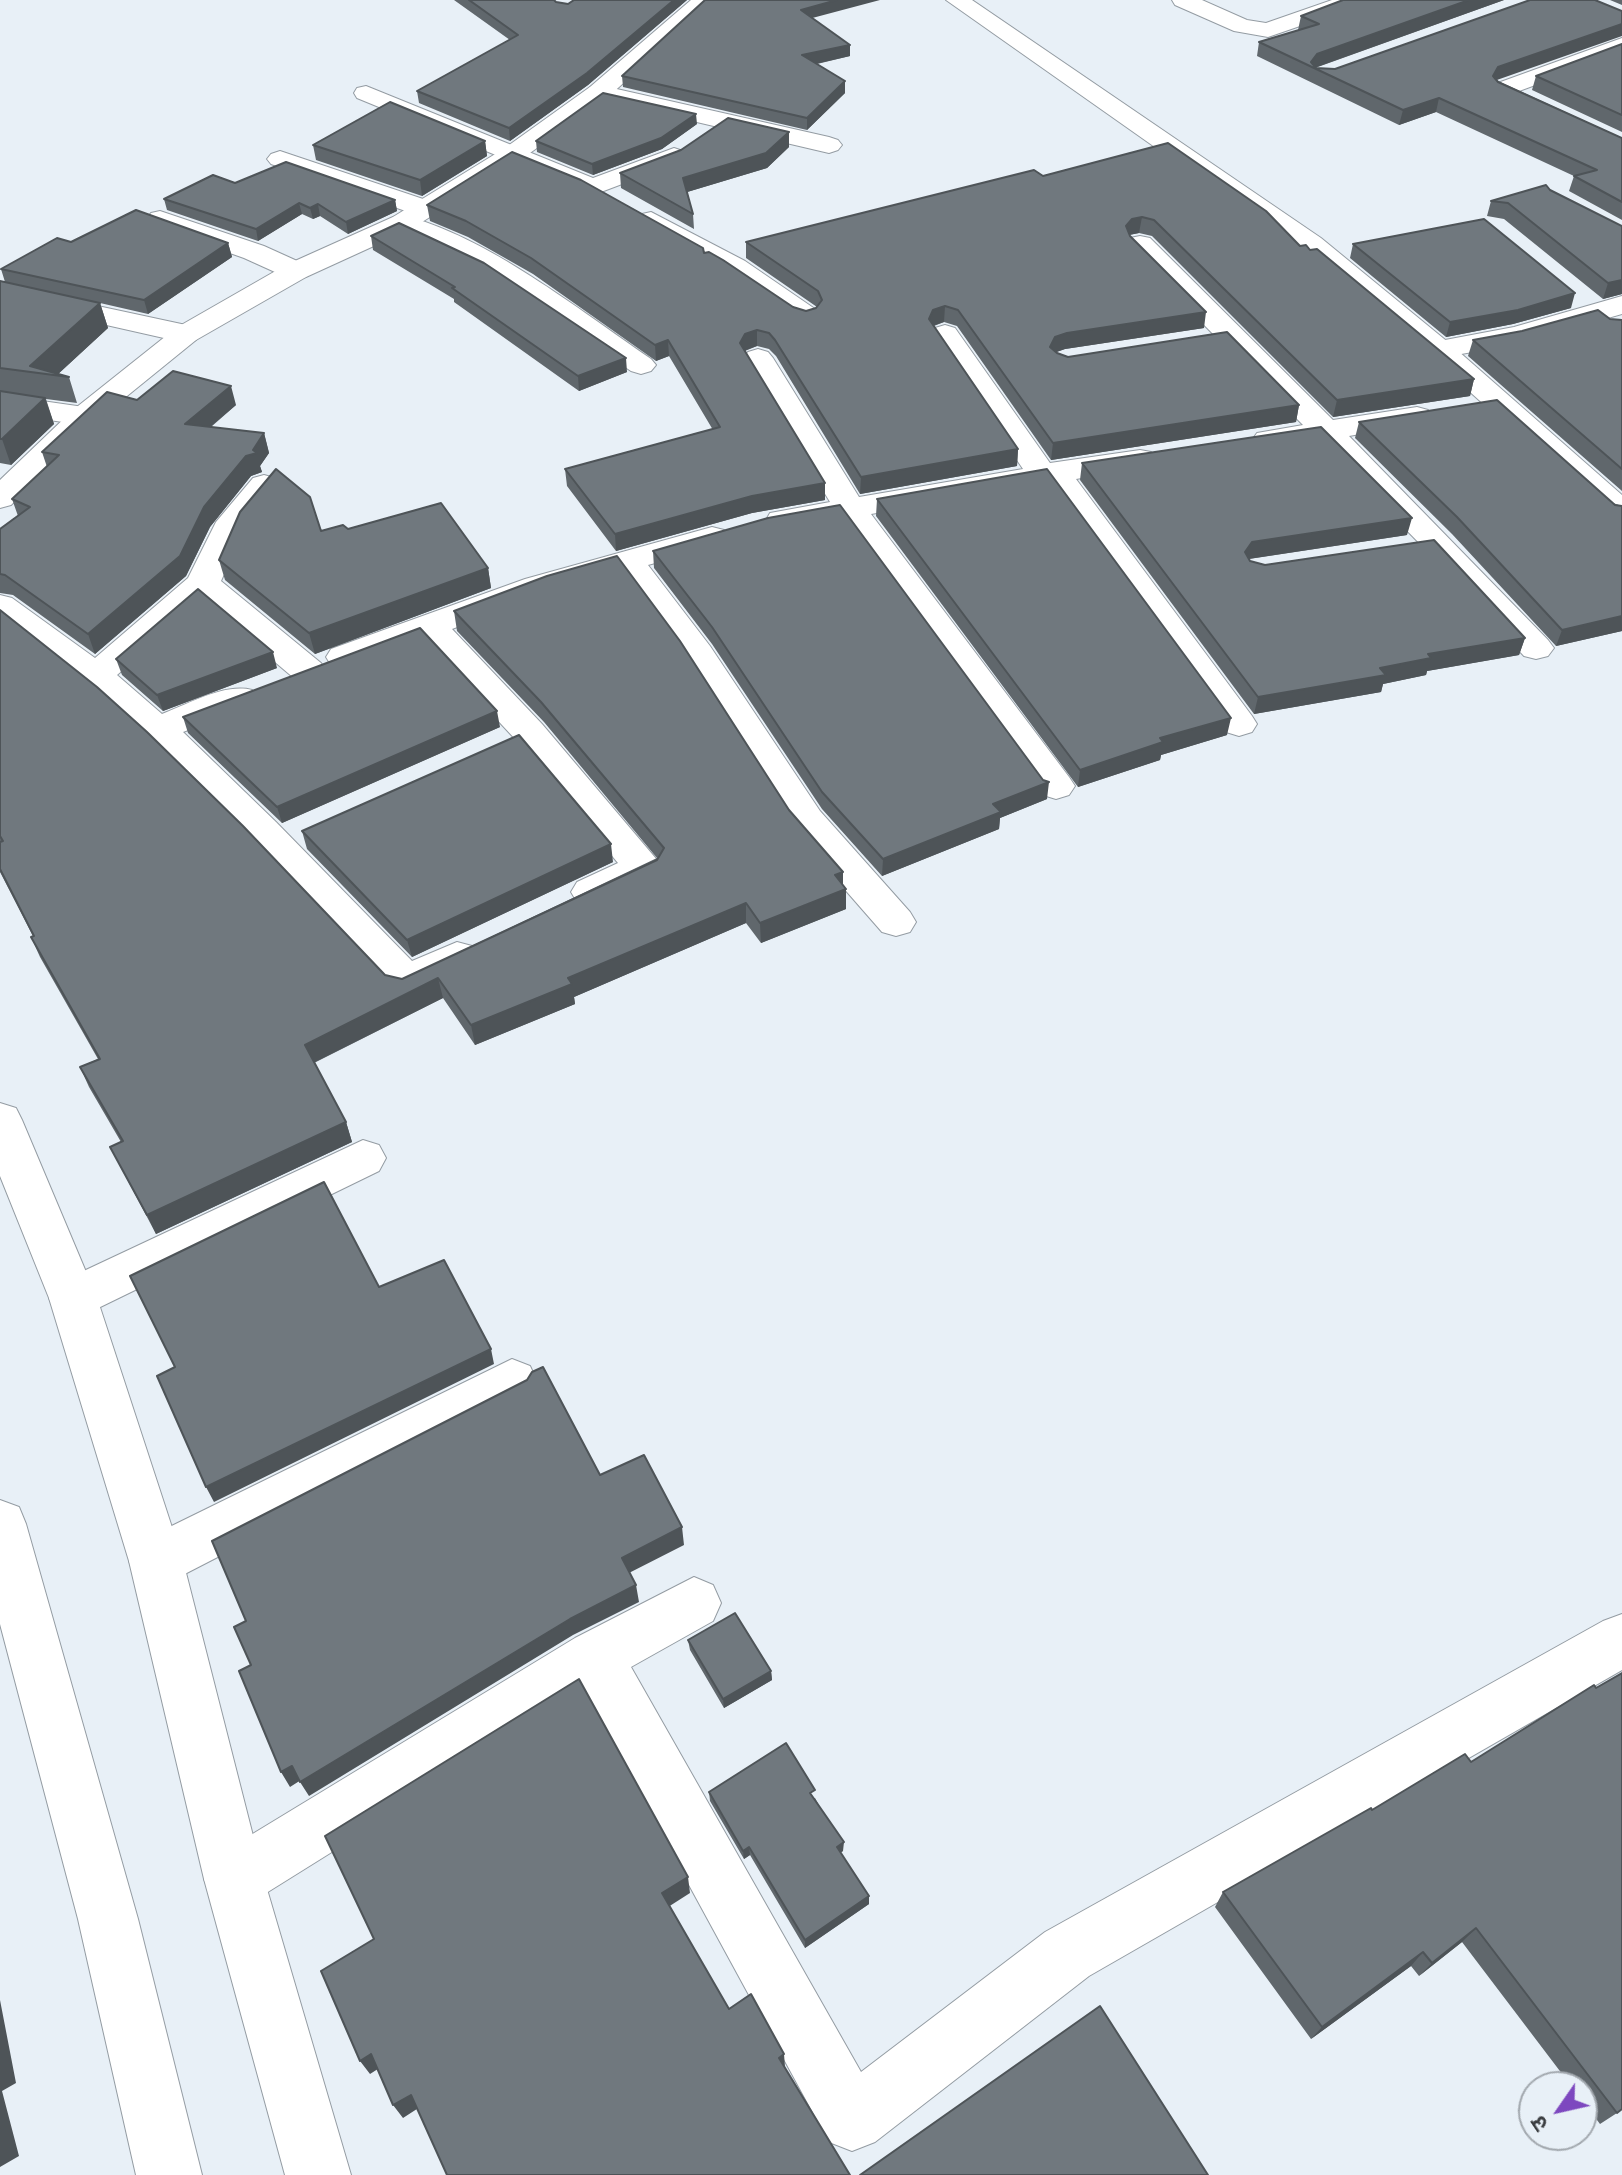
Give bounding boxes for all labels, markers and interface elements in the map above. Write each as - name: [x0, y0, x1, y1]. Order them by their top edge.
- north arrow: [1518, 2071, 1598, 2151]
- text: उ: [1525, 2111, 1554, 2136]

